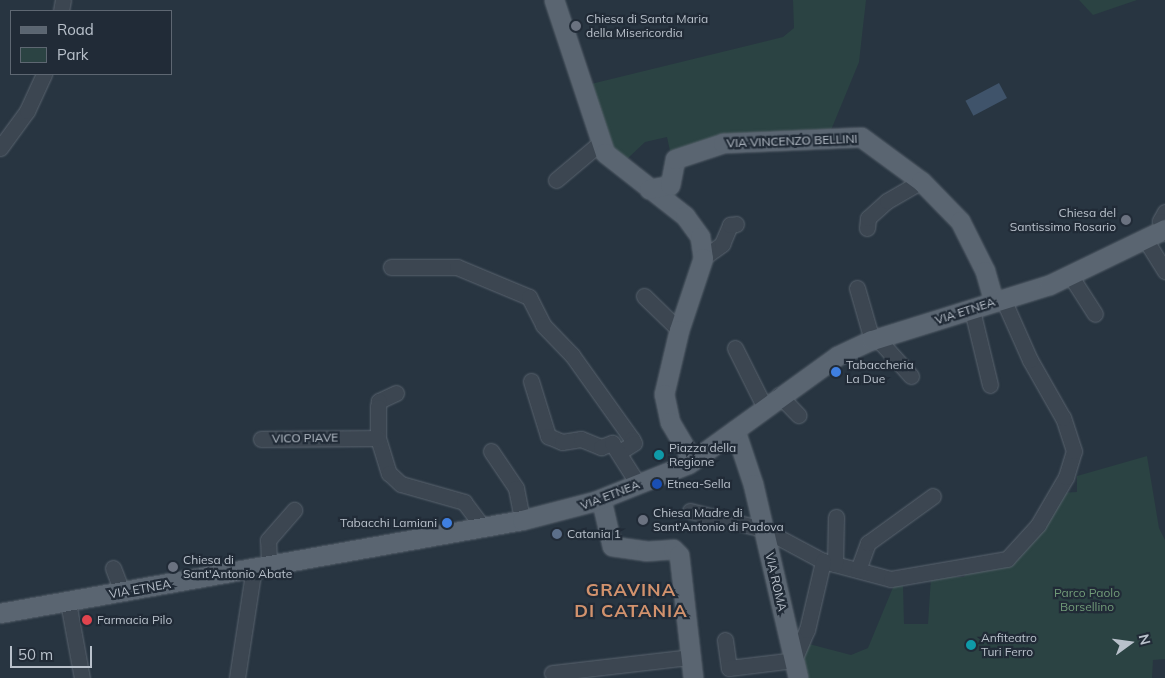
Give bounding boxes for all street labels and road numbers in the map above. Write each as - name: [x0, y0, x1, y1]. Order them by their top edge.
- street label: VIA VINCENZO BELLINI: [726, 132, 858, 150]
- street label: VIA ETNEA: [933, 295, 997, 327]
- street label: VICO PIAVE: [272, 430, 338, 446]
- street label: VIA ETNEA: [578, 477, 642, 513]
- street label: VIA ROMA: [762, 551, 790, 613]
- street label: VIA ETNEA: [108, 577, 172, 601]

